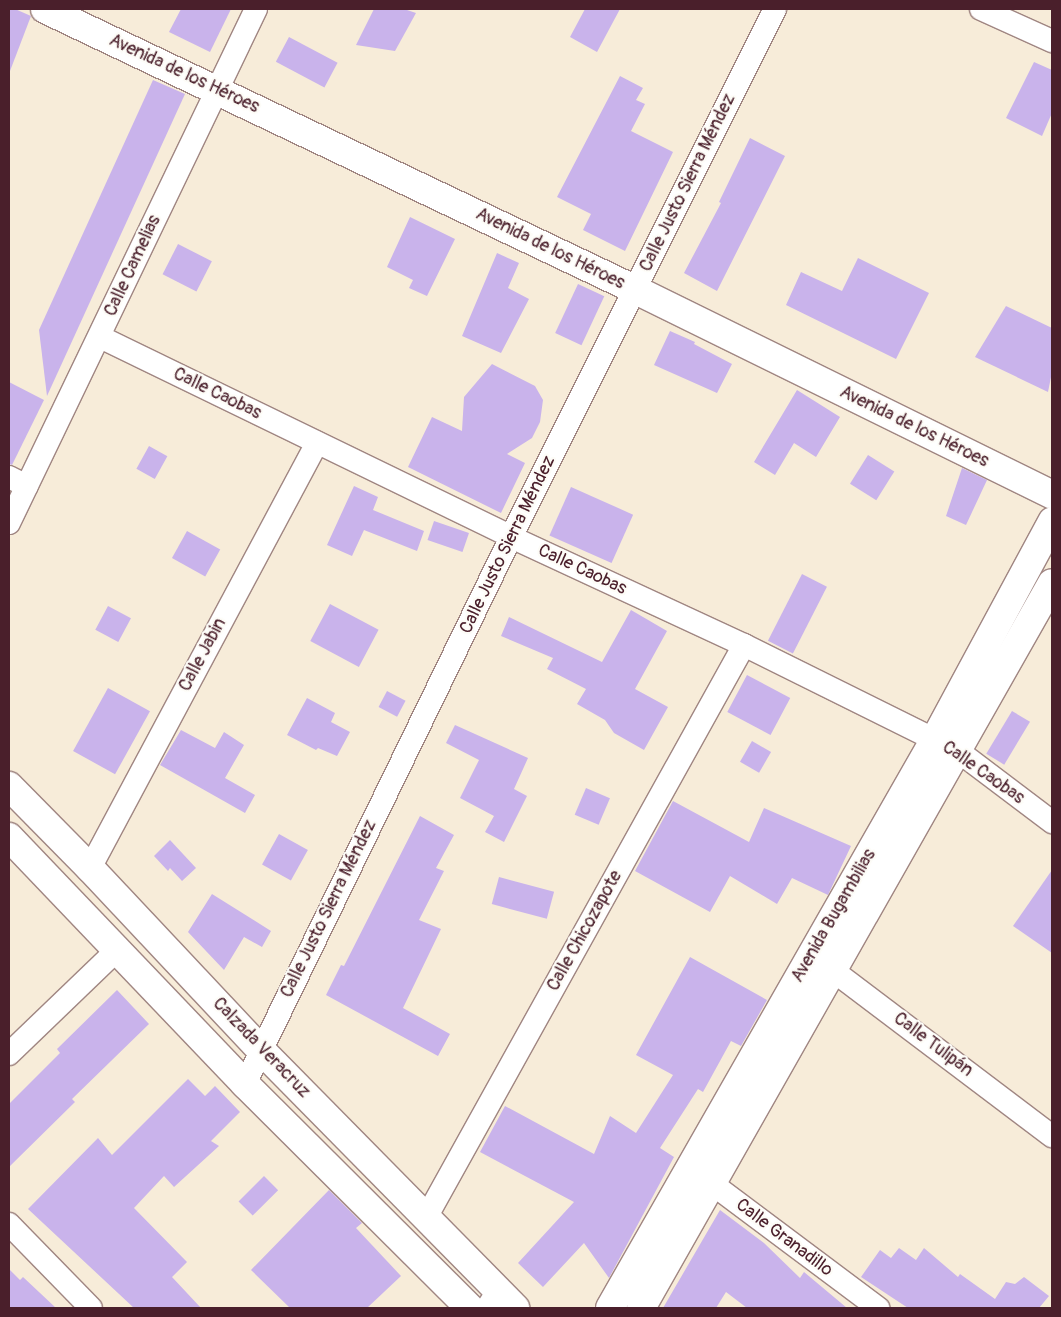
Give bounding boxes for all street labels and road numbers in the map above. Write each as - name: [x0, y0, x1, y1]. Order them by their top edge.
- street label: Avenida de los Héroes: [106, 30, 262, 118]
- street label: Calle Justo Sierra Méndez: [636, 91, 740, 275]
- street label: Avenida de los Héroes: [472, 204, 628, 294]
- street label: Calle Camelias: [100, 212, 166, 320]
- street label: Calle Caobas: [169, 363, 265, 425]
- street label: Avenida de los Héroes: [836, 382, 992, 472]
- street label: Calle Justo Sierra Méndez: [456, 453, 560, 637]
- street label: Calle Caobas: [534, 540, 630, 600]
- street label: Calle Jabin: [175, 615, 231, 695]
- street label: Calle Caobas: [938, 737, 1028, 809]
- street label: Calle Justo Sierra Méndez: [277, 817, 381, 1001]
- street label: Avenida Bugambilias: [787, 846, 881, 986]
- street label: Calle Chicozapote: [543, 867, 627, 995]
- street label: Calzada Veracruz: [208, 993, 314, 1103]
- street label: Calle Tulipán: [889, 1008, 977, 1082]
- street label: Calle Granadillo: [731, 1195, 837, 1281]

